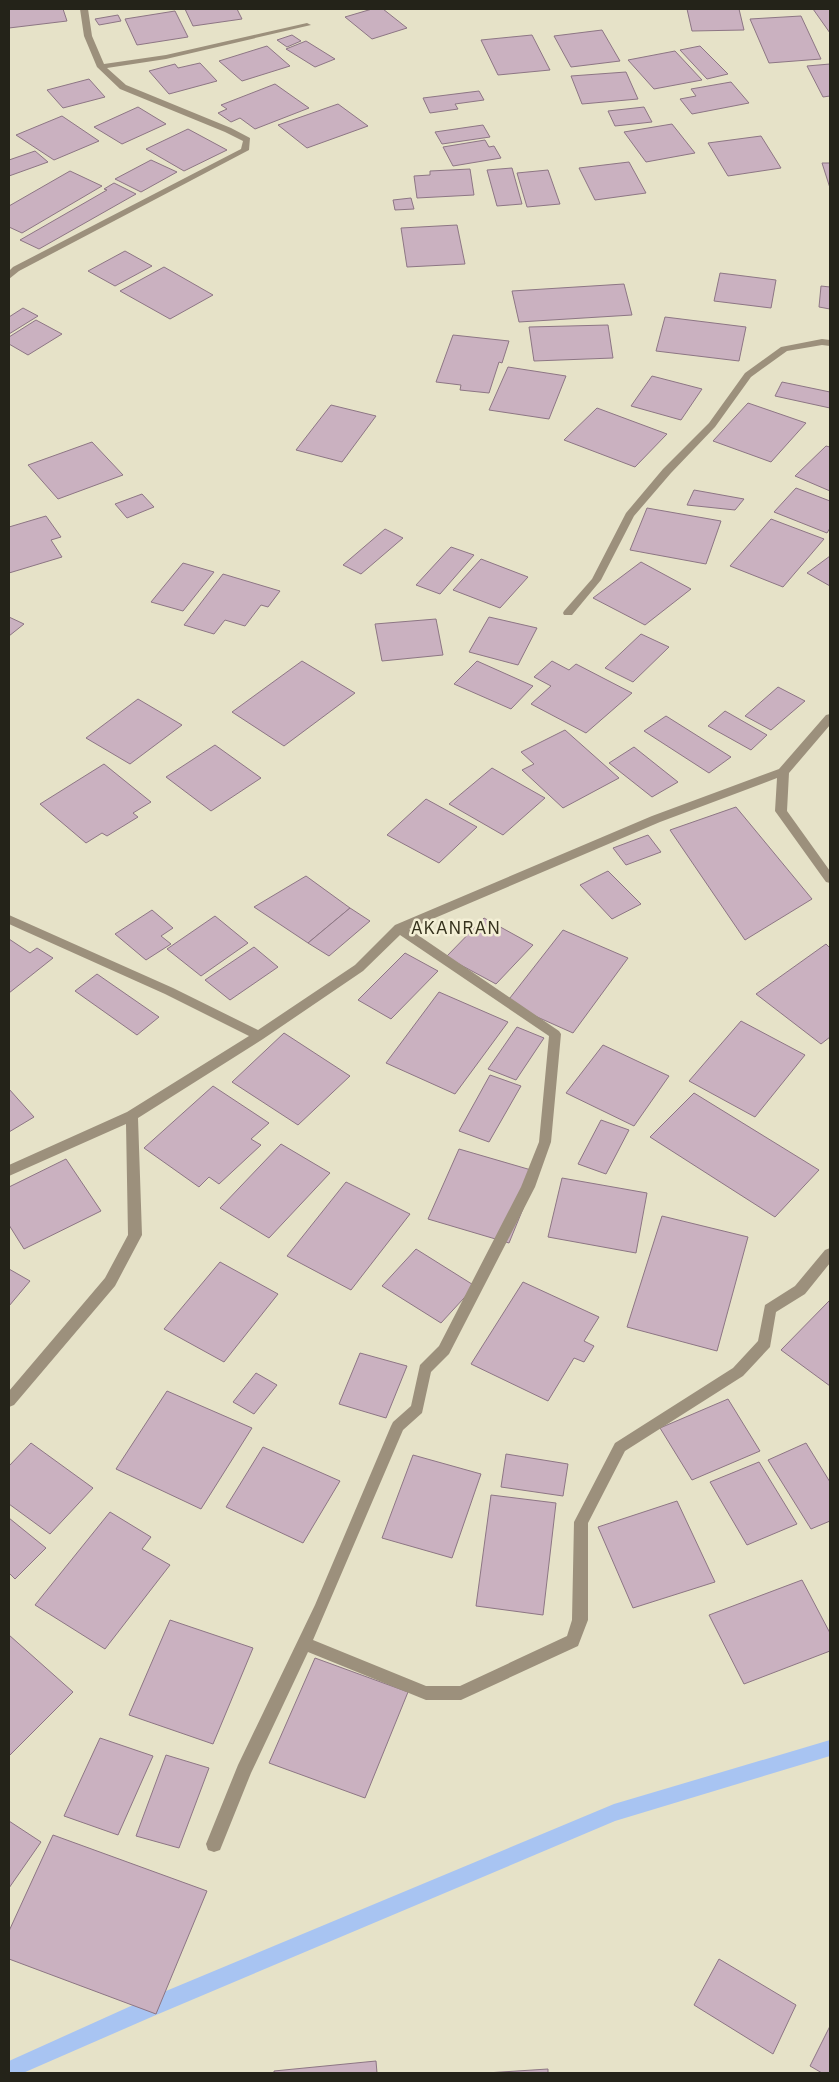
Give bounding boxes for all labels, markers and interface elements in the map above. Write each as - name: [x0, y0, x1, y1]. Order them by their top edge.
- district label: AKANRAN: [411, 916, 501, 939]

